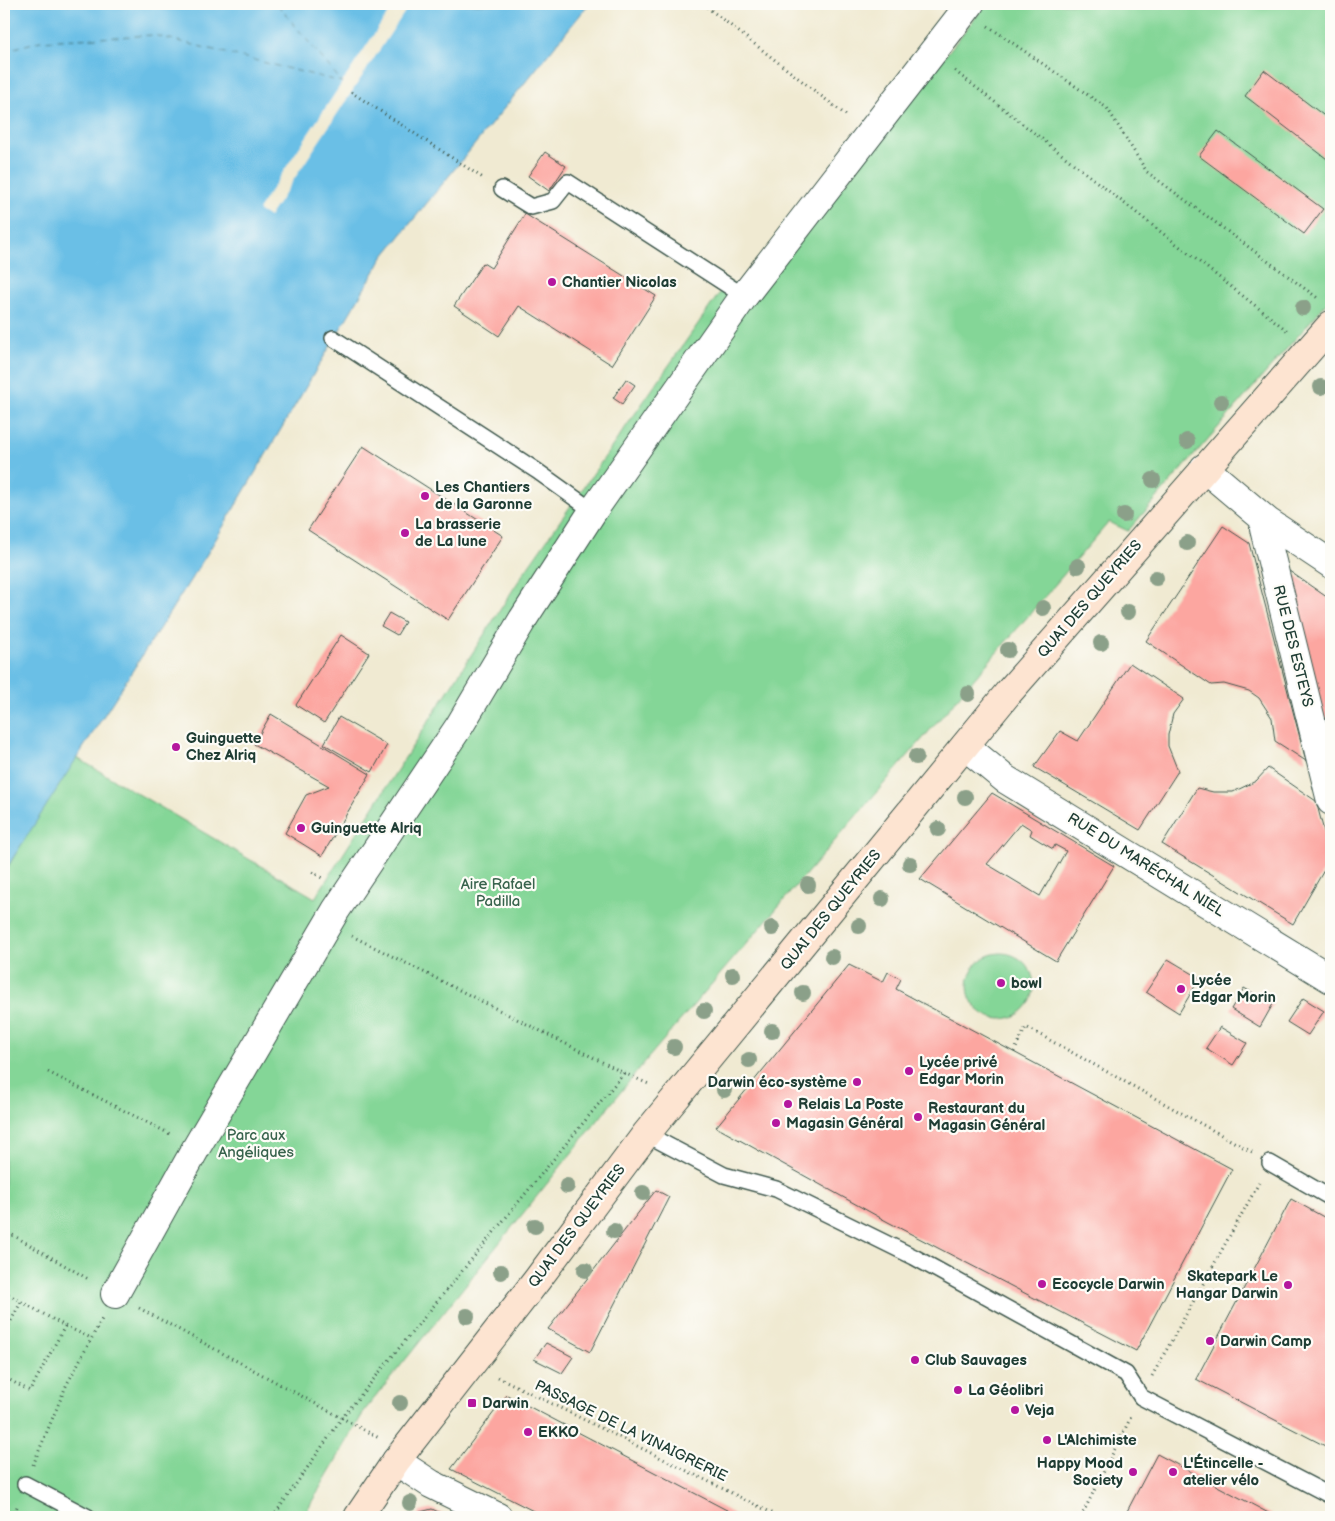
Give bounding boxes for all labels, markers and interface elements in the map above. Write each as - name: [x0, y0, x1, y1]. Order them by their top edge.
- place label: Chantier Nicolas: [562, 273, 677, 292]
- marker: Chantier Nicolas: [546, 276, 558, 288]
- place label: Les Chantiers de la Garonne: [435, 478, 532, 514]
- marker: Les Chantiers de la Garonne: [419, 490, 431, 502]
- place label: La brasserie de La lune: [415, 515, 501, 551]
- marker: La brasserie de La lune: [399, 527, 411, 539]
- street label: QUAI DES QUEYRIES: [1034, 536, 1146, 662]
- street label: RUE DES ESTEYS: [1269, 583, 1317, 709]
- place label: Guinguette Chez Alriq: [186, 729, 262, 765]
- marker: Guinguette Chez Alriq: [170, 741, 182, 753]
- street label: RUE DU MARÉCHAL NIEL: [1064, 809, 1228, 921]
- place label: Guinguette Alriq: [311, 819, 422, 838]
- marker: Guinguette Alriq: [295, 822, 307, 834]
- street label: QUAI DES QUEYRIES: [777, 846, 885, 974]
- park label: Aire Rafael Padilla: [461, 875, 535, 911]
- place label: Lycée Edgar Morin: [1191, 971, 1276, 1007]
- place label: bowl: [1011, 974, 1042, 993]
- marker: bowl: [995, 977, 1007, 989]
- marker: Lycée Edgar Morin: [1175, 983, 1187, 995]
- place label: Lycée privé Edgar Morin: [919, 1053, 1004, 1089]
- marker: Lycée privé Edgar Morin: [903, 1065, 915, 1077]
- place label: Darwin éco-système: [708, 1073, 847, 1092]
- marker: Darwin éco-système: [851, 1076, 863, 1088]
- place label: Relais La Poste: [798, 1095, 904, 1114]
- marker: Relais La Poste: [782, 1098, 794, 1110]
- place label: Restaurant du Magasin Général: [928, 1099, 1045, 1135]
- marker: Restaurant du Magasin Général: [912, 1111, 924, 1123]
- place label: Magasin Général: [786, 1114, 903, 1133]
- marker: Magasin Général: [770, 1117, 782, 1129]
- park label: Parc aux Angéliques: [218, 1126, 294, 1162]
- street label: QUAI DES QUEYRIES: [524, 1161, 630, 1291]
- place label: Skatepark Le Hangar Darwin: [1176, 1267, 1278, 1303]
- place label: Ecocycle Darwin: [1052, 1275, 1165, 1294]
- marker: Ecocycle Darwin: [1036, 1278, 1048, 1290]
- marker: Skatepark Le Hangar Darwin: [1282, 1279, 1294, 1291]
- place label: Darwin Camp: [1220, 1332, 1312, 1351]
- marker: Darwin Camp: [1204, 1335, 1216, 1347]
- place label: Club Sauvages: [925, 1351, 1027, 1370]
- marker: Club Sauvages: [909, 1354, 921, 1366]
- street label: PASSAGE DE LA VINAIGRERIE: [532, 1376, 731, 1486]
- place label: La Géolibri: [968, 1381, 1043, 1400]
- marker: La Géolibri: [952, 1384, 964, 1396]
- place label: Darwin: [482, 1394, 529, 1413]
- marker: Darwin: [466, 1397, 478, 1409]
- place label: Veja: [1025, 1401, 1054, 1420]
- marker: Veja: [1009, 1404, 1021, 1416]
- place label: EKKO: [538, 1423, 579, 1442]
- marker: EKKO: [522, 1426, 534, 1438]
- place label: L'Alchimiste: [1057, 1431, 1137, 1450]
- marker: L'Alchimiste: [1041, 1434, 1053, 1446]
- place label: L'Étincelle - atelier vélo: [1183, 1453, 1264, 1490]
- place label: Happy Mood Society: [1037, 1454, 1123, 1490]
- marker: Happy Mood Society: [1127, 1466, 1139, 1478]
- marker: L'Étincelle - atelier vélo: [1167, 1466, 1179, 1478]

